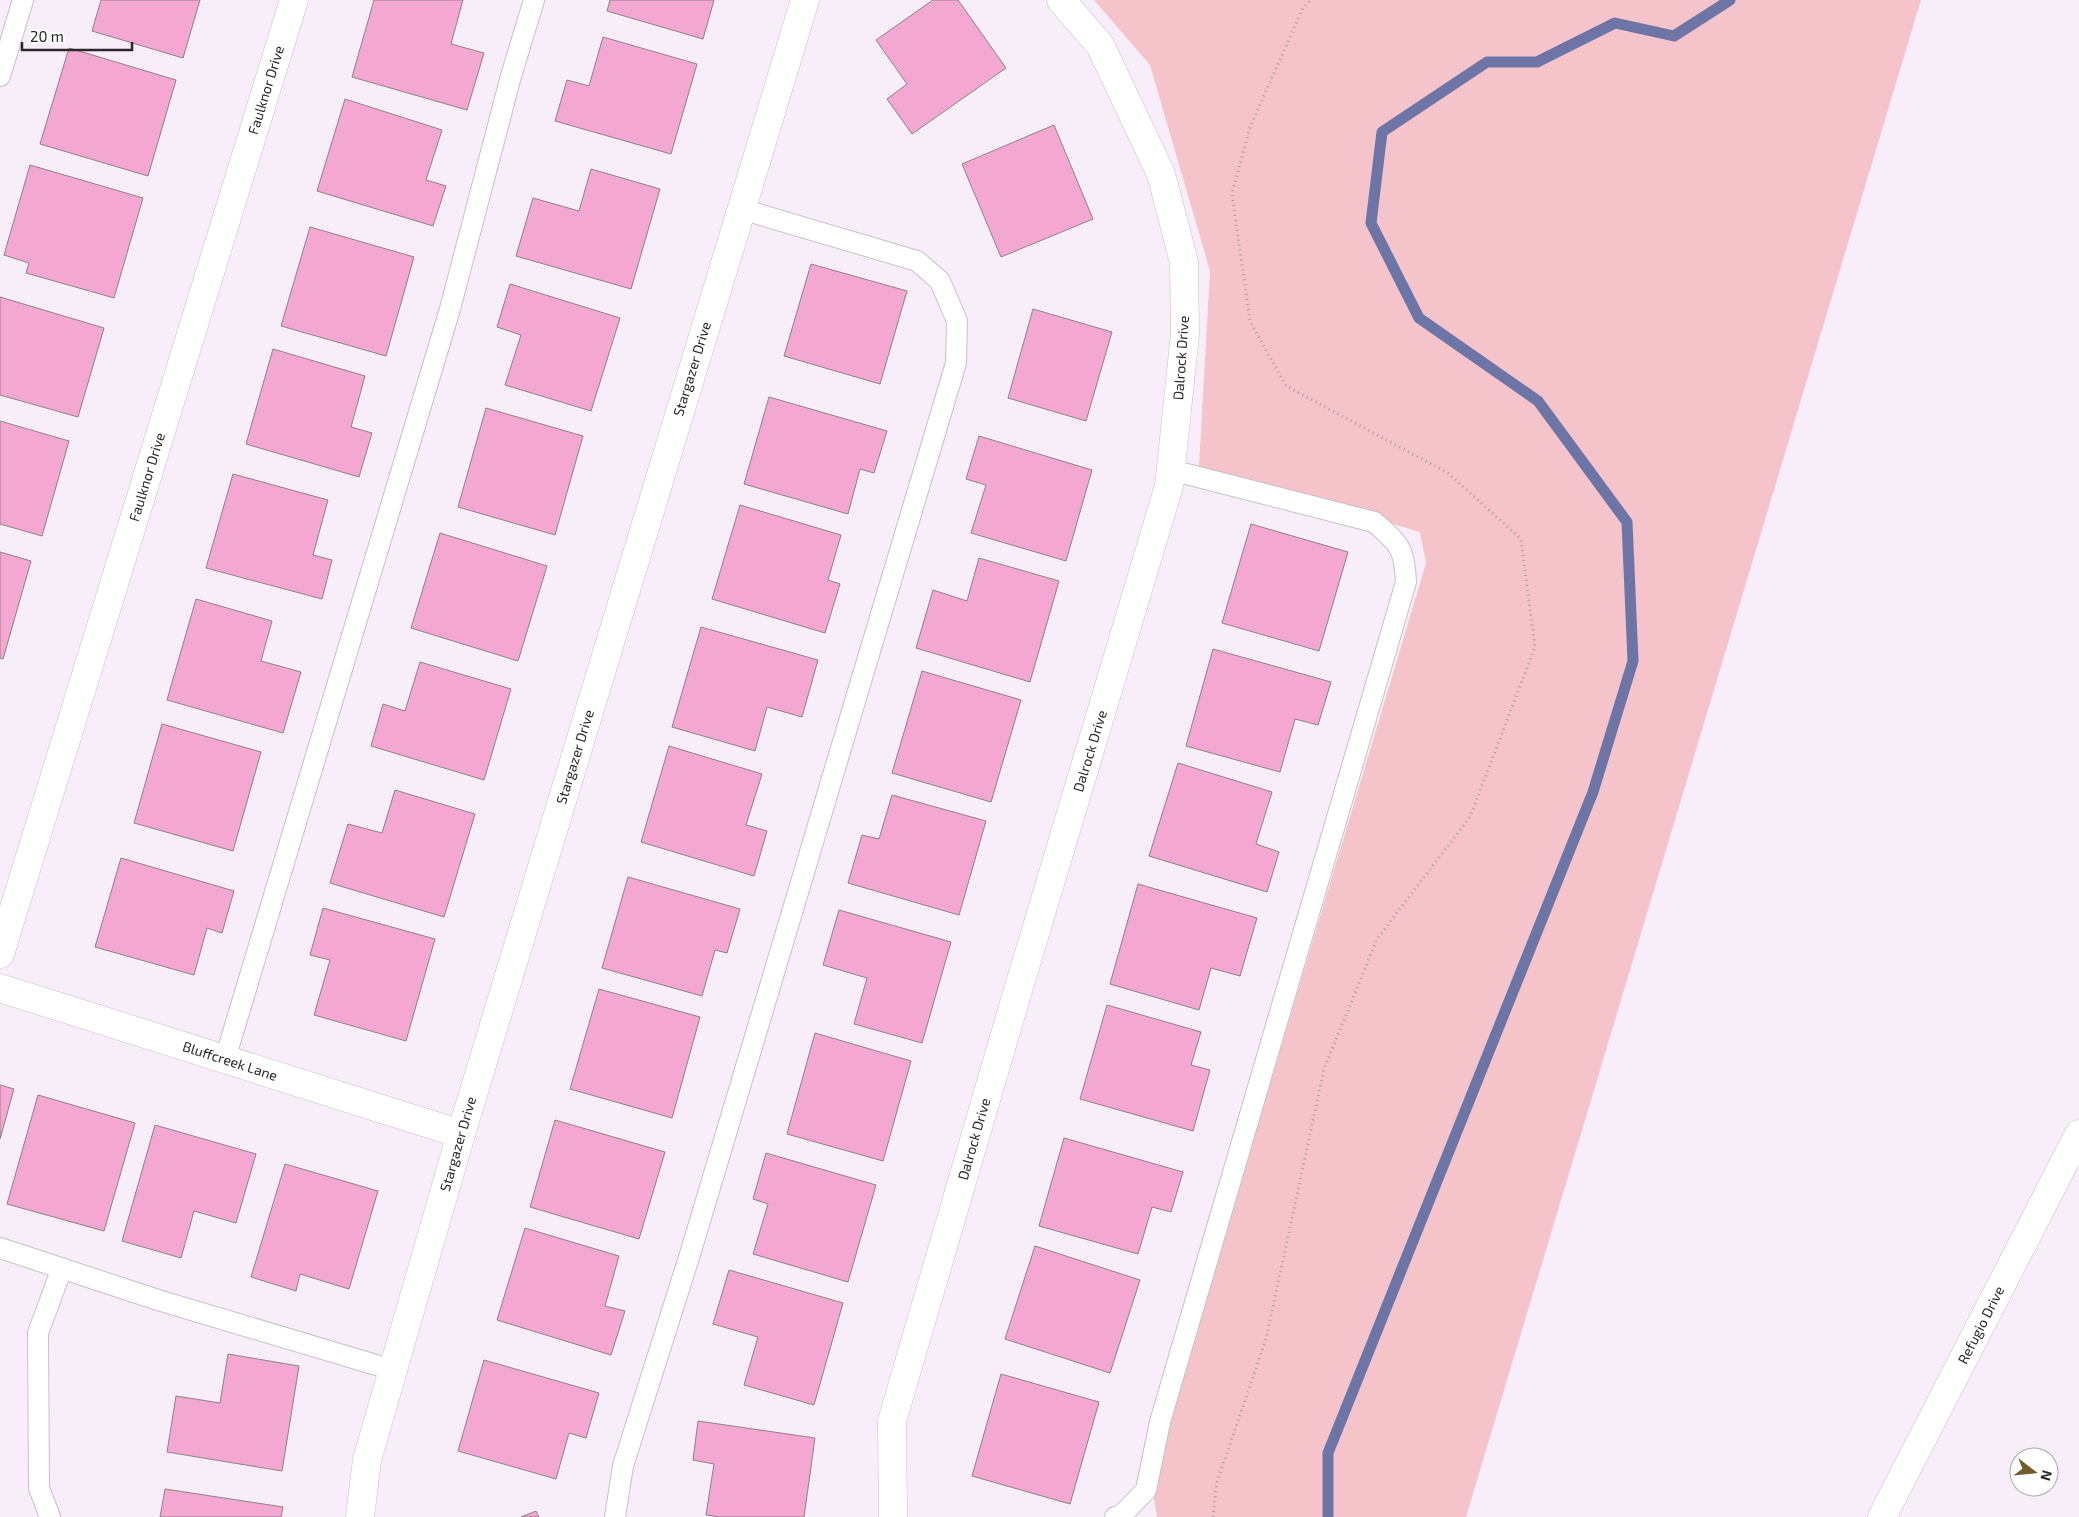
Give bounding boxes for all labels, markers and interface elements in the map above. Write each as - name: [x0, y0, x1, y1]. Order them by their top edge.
- scale bar: [22, 20, 132, 52]
- text: 20 m: [30, 27, 64, 45]
- street label: Faulknor Drive: [244, 43, 287, 136]
- street label: Dalrock Drive: [1169, 315, 1192, 401]
- street label: Stargazer Drive: [669, 319, 714, 418]
- street label: Faulknor Drive: [125, 430, 168, 523]
- street label: Stargazer Drive: [552, 707, 597, 806]
- street label: Dalrock Drive: [1069, 708, 1110, 794]
- street label: Bluffcreek Lane: [181, 1037, 280, 1084]
- street label: Stargazer Drive: [436, 1094, 479, 1193]
- street label: Dalrock Drive: [954, 1096, 993, 1182]
- street label: Refugio Drive: [1954, 1283, 2007, 1366]
- north arrow: [2009, 1447, 2059, 1497]
- text: N: [2037, 1469, 2057, 1483]

